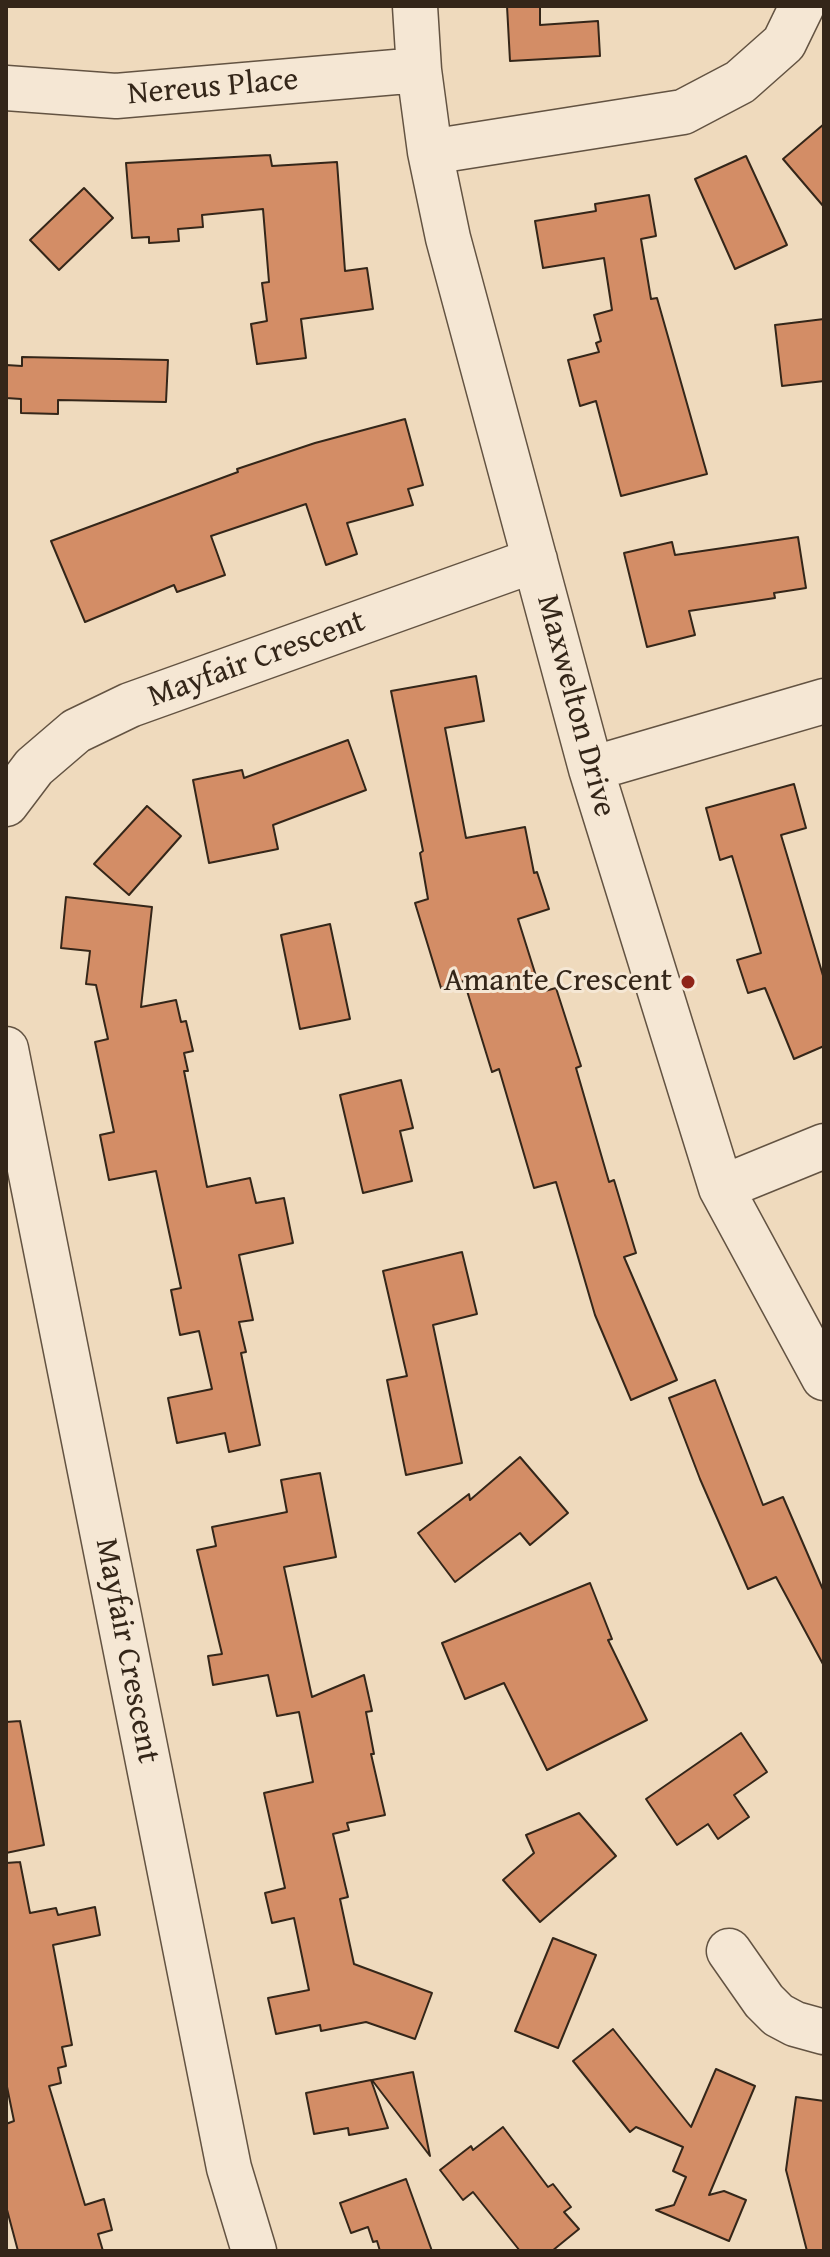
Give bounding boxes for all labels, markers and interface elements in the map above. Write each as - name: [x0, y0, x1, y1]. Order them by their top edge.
- street label: Nereus Place: [126, 61, 300, 115]
- street label: Maxwelton Drive: [527, 591, 623, 821]
- street label: Mayfair Crescent: [143, 603, 371, 717]
- place label: Amante Crescent: [444, 963, 672, 1001]
- marker: Amante Crescent: [679, 973, 697, 991]
- street label: Mayfair Crescent: [85, 1535, 167, 1767]

